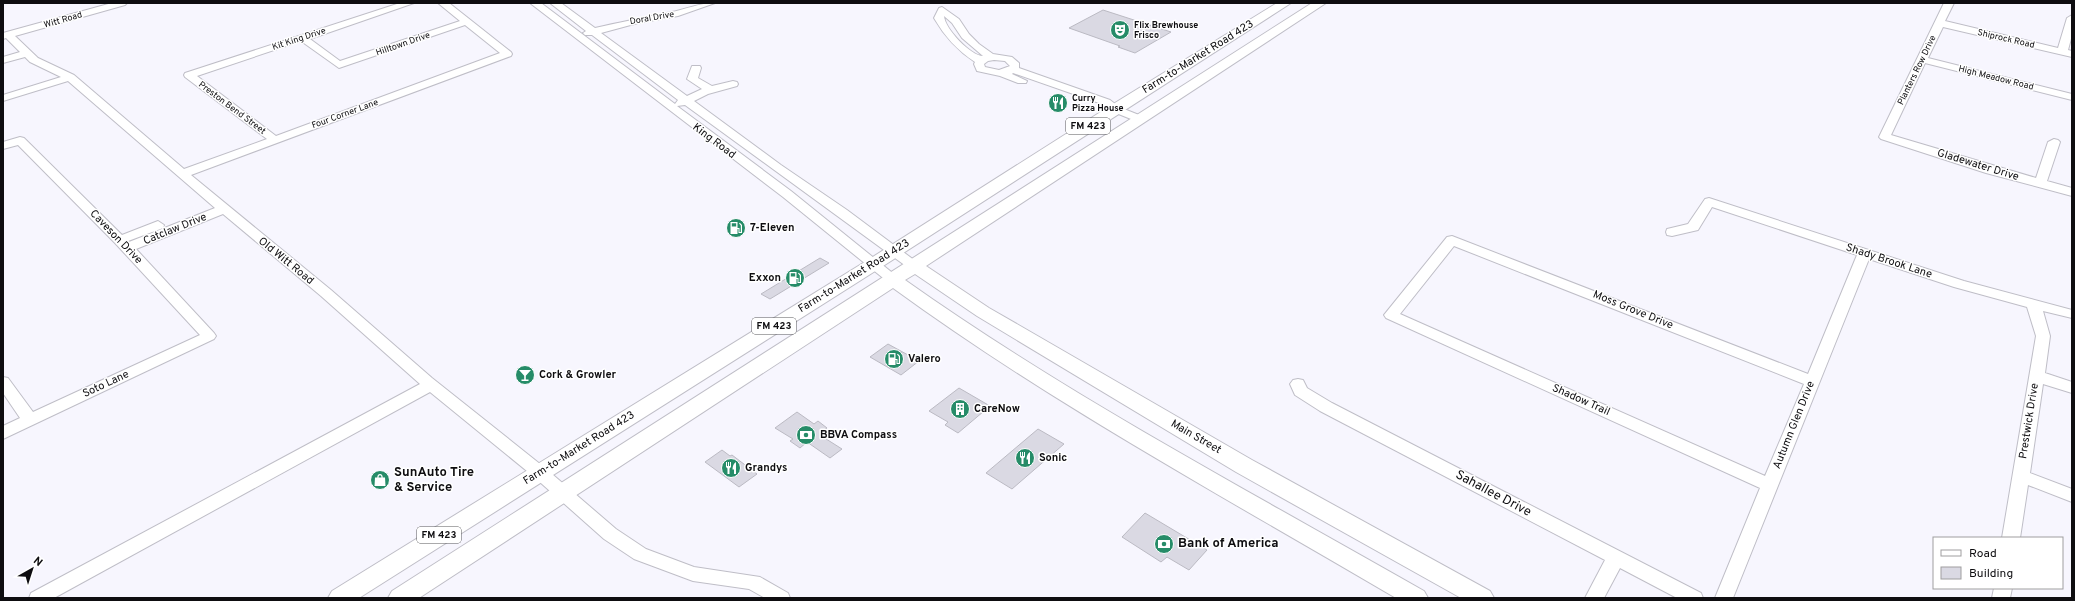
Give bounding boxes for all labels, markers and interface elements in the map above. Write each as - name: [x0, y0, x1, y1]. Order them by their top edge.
- street label: Witt Road: [43, 9, 83, 31]
- street label: Doral Drive: [629, 9, 675, 27]
- street label: Farm-to-Market Road 423: [1140, 17, 1256, 97]
- theatre icon: Flix Brewhouse Frisco: [1109, 19, 1131, 41]
- place label: Flix Brewhouse Frisco: [1134, 20, 1198, 41]
- street label: Kit King Drive: [271, 25, 327, 53]
- street label: Shiprock Road: [1976, 27, 2036, 51]
- street label: Hilltown Drive: [375, 30, 432, 58]
- street label: Planters Row Drive: [1895, 33, 1939, 107]
- street label: High Meadow Road: [1957, 63, 2035, 93]
- street label: Preston Bend Street: [196, 79, 268, 137]
- restaurant icon: Curry Pizza House: [1047, 92, 1069, 114]
- place label: Curry Pizza House: [1072, 93, 1124, 114]
- street label: Four Corner Lane: [310, 97, 380, 131]
- road number: FM 423: [1066, 118, 1110, 134]
- street label: King Road: [690, 120, 738, 162]
- street label: Gladewater Drive: [1935, 146, 2021, 184]
- street label: Caveson Drive: [87, 207, 145, 267]
- street label: Catclaw Drive: [141, 210, 209, 248]
- fuel station icon: 7-Eleven: [725, 217, 747, 239]
- place label: 7-Eleven: [750, 221, 794, 235]
- street label: Old Witt Road: [255, 234, 317, 288]
- street label: Farm-to-Market Road 423: [796, 236, 912, 316]
- street label: Shady Brook Lane: [1844, 240, 1934, 282]
- fuel station icon: Exxon: [784, 267, 806, 289]
- place label: Exxon: [749, 271, 781, 285]
- street label: Moss Grove Drive: [1591, 287, 1675, 333]
- road number: FM 423: [752, 318, 796, 334]
- fuel station icon: Valero: [883, 348, 905, 370]
- place label: Valero: [908, 352, 941, 366]
- bar icon: Cork & Growler: [514, 364, 536, 386]
- street label: Soto Lane: [81, 367, 131, 401]
- place label: Cork & Growler: [539, 368, 617, 382]
- street label: Autumn Glen Drive: [1770, 379, 1818, 471]
- street label: Shadow Trail: [1550, 381, 1612, 419]
- street label: Prestwick Drive: [2016, 382, 2042, 460]
- building icon: CareNow: [949, 398, 971, 420]
- place label: CareNow: [974, 402, 1020, 416]
- street label: Farm-to-Market Road 423: [521, 408, 637, 488]
- street label: Main Street: [1168, 417, 1224, 457]
- bank icon: BBVA Compass: [795, 424, 817, 446]
- place label: BBVA Compass: [820, 428, 897, 442]
- restaurant icon: Sonic: [1014, 447, 1036, 469]
- place label: Sonic: [1039, 451, 1067, 465]
- restaurant icon: Grandys: [720, 457, 742, 479]
- place label: Grandys: [745, 461, 788, 475]
- place label: SunAuto Tire & Service: [394, 465, 474, 496]
- street label: Sahallee Drive: [1452, 467, 1534, 521]
- shop icon: SunAuto Tire & Service: [369, 469, 391, 491]
- road number: FM 423: [417, 527, 461, 543]
- bank icon: Bank of America: [1153, 533, 1175, 555]
- place label: Bank of America: [1178, 536, 1279, 552]
- legend: [1933, 537, 2063, 589]
- text: Road: [1969, 546, 1997, 562]
- north arrow: [12, 549, 52, 589]
- text: N: [30, 554, 45, 570]
- text: Building: [1969, 566, 2013, 582]

